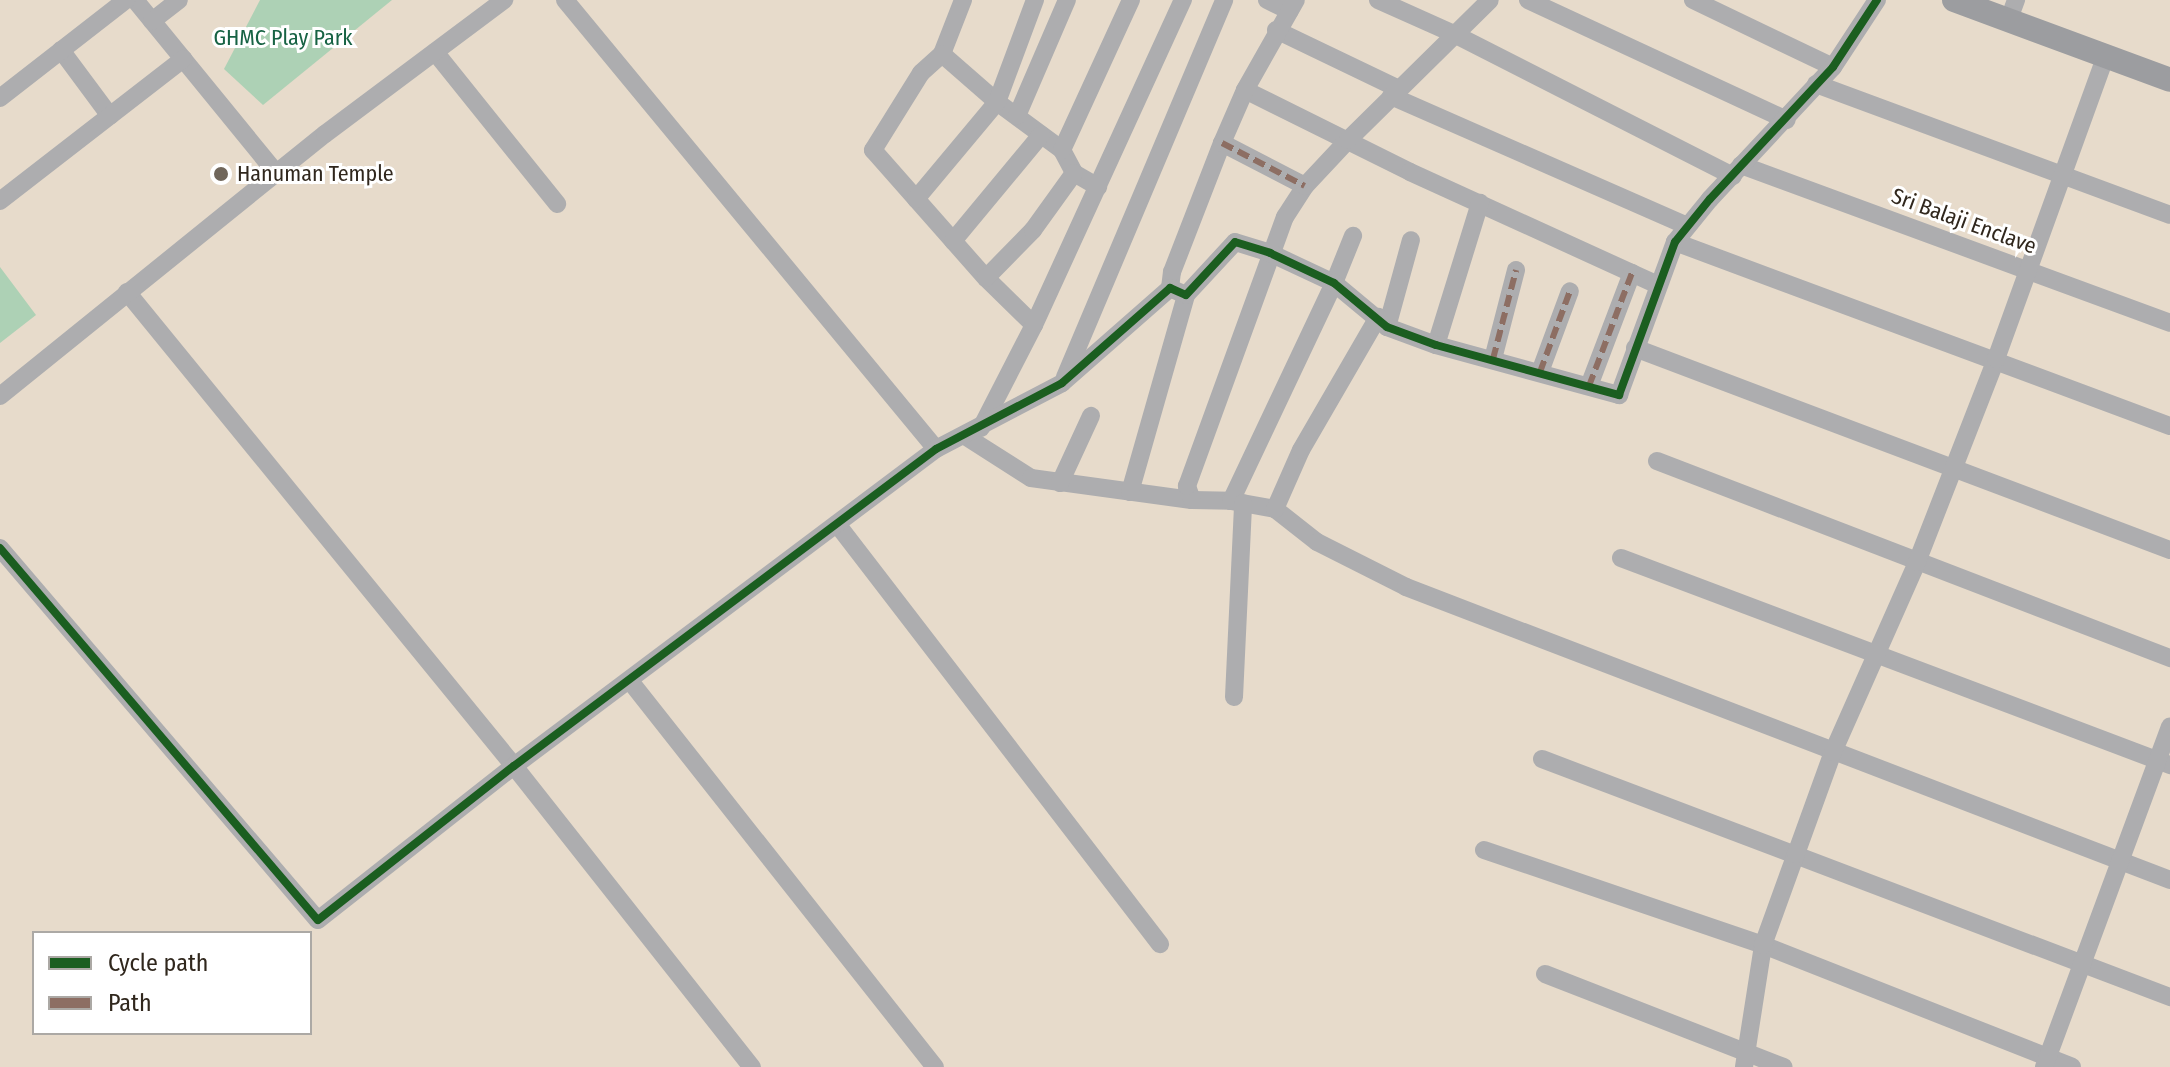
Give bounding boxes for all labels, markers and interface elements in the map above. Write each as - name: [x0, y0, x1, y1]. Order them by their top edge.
- park label: GHMC Play Park: [213, 25, 353, 51]
- place label: Hanuman Temple: [237, 161, 394, 187]
- marker: Hanuman Temple: [212, 165, 230, 183]
- street label: Sri Balaji Enclave: [1888, 183, 2040, 259]
- legend: [32, 931, 312, 1035]
- text: Cycle path: [108, 949, 208, 977]
- text: Path: [108, 989, 152, 1017]

